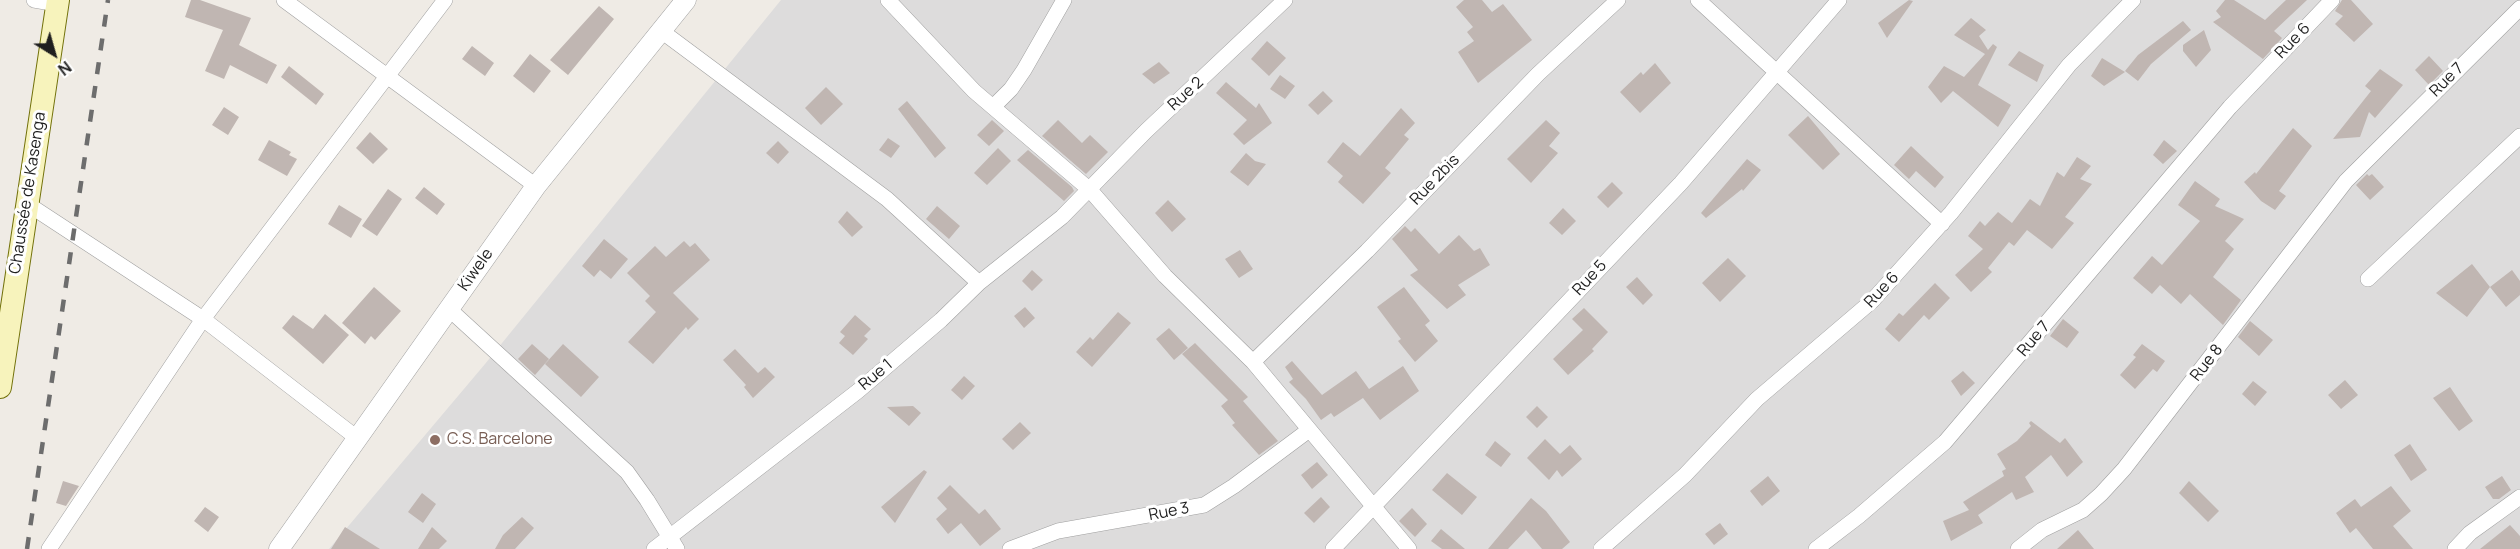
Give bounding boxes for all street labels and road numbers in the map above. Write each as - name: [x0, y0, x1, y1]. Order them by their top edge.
- street label: Rue 6: [2271, 19, 2315, 63]
- street label: Rue 7: [2426, 59, 2468, 101]
- street label: Rue 2: [1164, 73, 1208, 115]
- street label: Chaussée de Kasenga: [6, 111, 50, 275]
- street label: Rue 2bis: [1406, 151, 1464, 209]
- street label: Kiwele: [454, 245, 498, 295]
- street label: Rue 5: [1569, 256, 1611, 300]
- street label: Rue 6: [1861, 268, 1903, 312]
- street label: Rue 7: [2014, 317, 2054, 361]
- street label: Rue 8: [2187, 341, 2227, 385]
- street label: Rue 1: [855, 355, 897, 395]
- street label: Rue 3: [1147, 499, 1191, 525]

